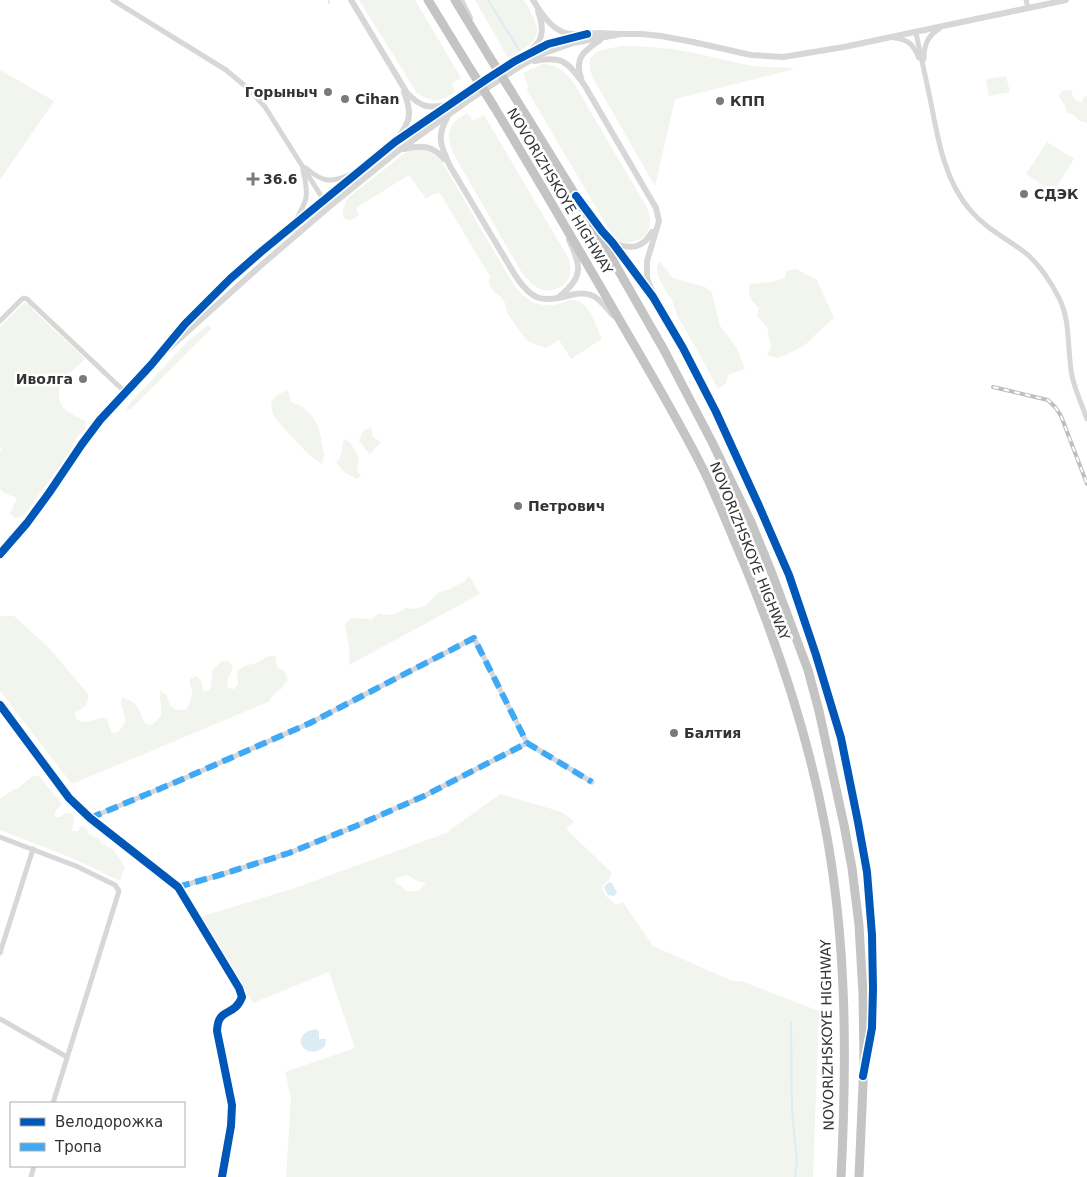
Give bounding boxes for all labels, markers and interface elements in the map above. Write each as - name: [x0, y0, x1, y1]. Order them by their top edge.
- place label: Горыныч: [245, 84, 318, 100]
- marker: Горыныч: [322, 86, 334, 98]
- place label: Cihan: [355, 91, 399, 107]
- marker: Cihan: [339, 93, 351, 105]
- place label: КПП: [730, 93, 765, 109]
- marker: КПП: [714, 95, 726, 107]
- street label: NOVORIZHSKOYE HIGHWAY: [504, 105, 616, 277]
- place label: 36.6: [263, 171, 298, 187]
- marker: 36.6: [247, 173, 259, 185]
- place label: СДЭК: [1034, 186, 1079, 202]
- marker: СДЭК: [1018, 188, 1030, 200]
- place label: Иволга: [16, 371, 73, 387]
- marker: Иволга: [77, 373, 89, 385]
- street label: NOVORIZHSKOYE HIGHWAY: [707, 459, 793, 643]
- place label: Петрович: [528, 498, 605, 514]
- marker: Петрович: [512, 500, 524, 512]
- place label: Балтия: [684, 725, 741, 741]
- marker: Балтия: [668, 727, 680, 739]
- street label: NOVORIZHSKOYE HIGHWAY: [817, 939, 837, 1131]
- legend: [10, 1102, 185, 1167]
- text: Велодорожка: [55, 1113, 163, 1131]
- text: Тропа: [54, 1138, 102, 1156]

